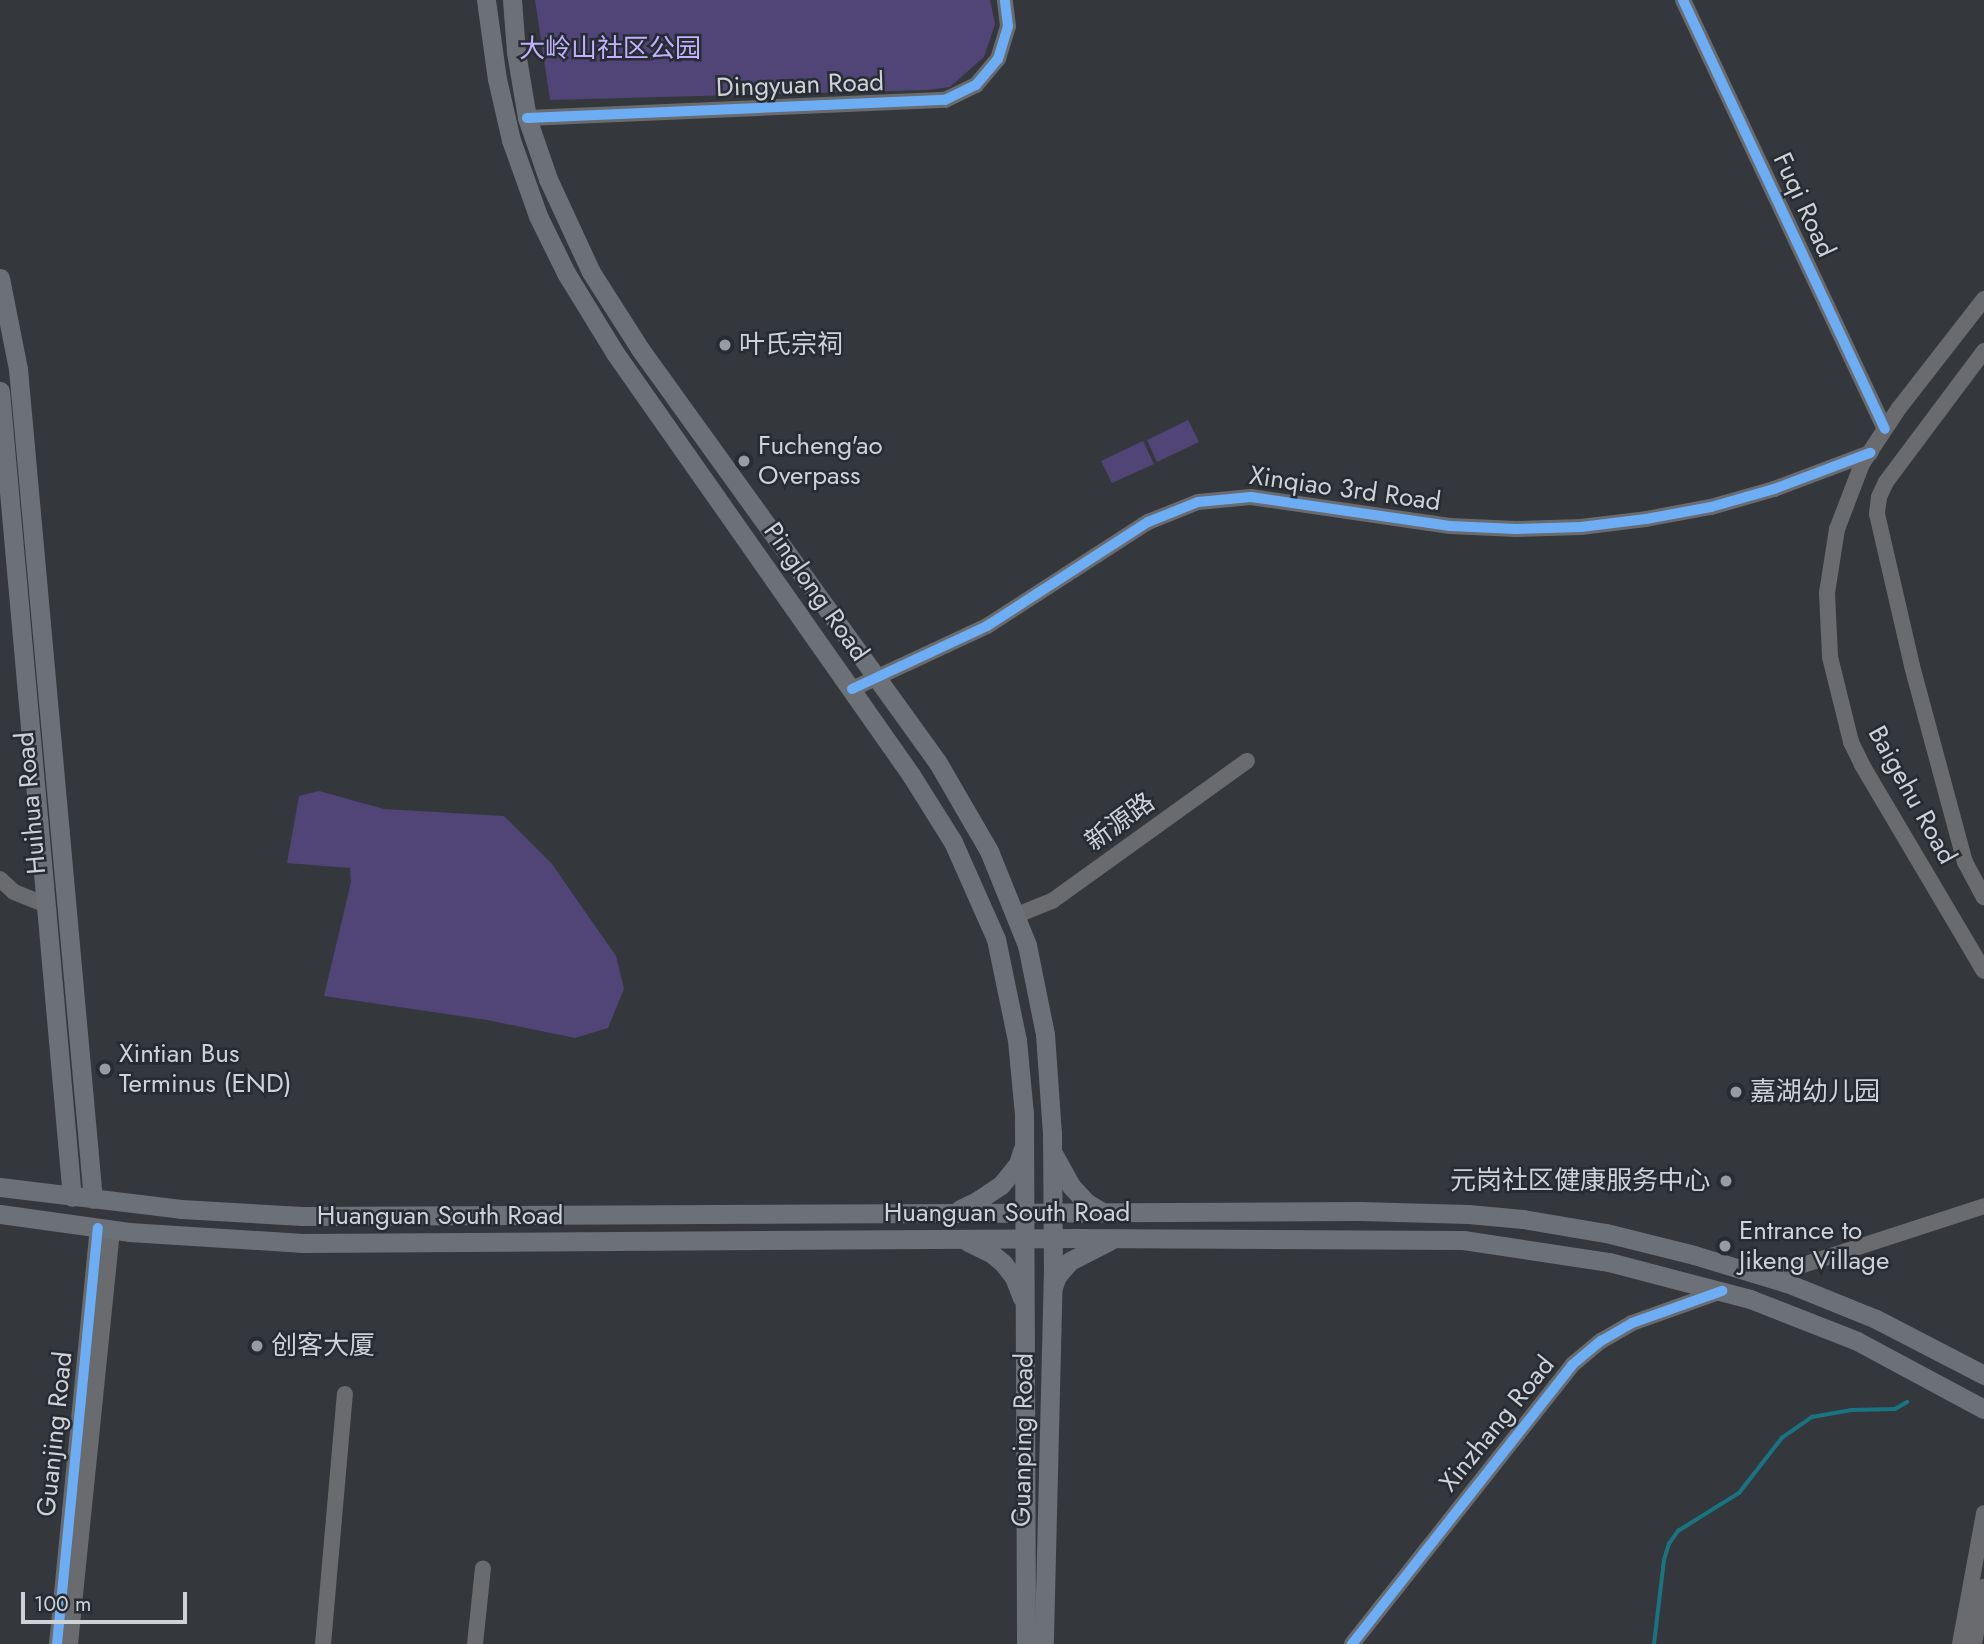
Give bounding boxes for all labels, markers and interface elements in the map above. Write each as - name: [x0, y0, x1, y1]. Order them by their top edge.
- park label: 大岭山社区公园: [519, 33, 701, 65]
- street label: Dingyuan Road: [715, 66, 885, 104]
- street label: Fuqi Road: [1766, 148, 1842, 262]
- place label: 叶氏宗祠: [739, 329, 843, 361]
- marker: 叶氏宗祠: [717, 337, 733, 353]
- place label: Fucheng'ao Overpass: [758, 430, 883, 492]
- marker: Fucheng'ao Overpass: [736, 453, 752, 469]
- street label: Xinqiao 3rd Road: [1247, 460, 1443, 518]
- street label: Pinglong Road: [757, 517, 875, 667]
- street label: Baigehu Road: [1861, 720, 1963, 870]
- street label: Huihua Road: [9, 731, 53, 875]
- street label: 新源路: [1079, 786, 1161, 858]
- place label: Xintian Bus Terminus (END): [119, 1038, 292, 1100]
- marker: Xintian Bus Terminus (END): [97, 1061, 113, 1077]
- place label: 嘉湖幼儿园: [1750, 1076, 1880, 1108]
- marker: 嘉湖幼儿园: [1728, 1084, 1744, 1100]
- place label: 元岗社区健康服务中心: [1450, 1165, 1710, 1197]
- marker: 元岗社区健康服务中心: [1716, 1171, 1736, 1191]
- street label: Huanguan South Road: [884, 1197, 1130, 1229]
- street label: Huanguan South Road: [317, 1200, 563, 1232]
- place label: Entrance to Jikeng Village: [1739, 1215, 1889, 1276]
- marker: Entrance to Jikeng Village: [1717, 1238, 1733, 1254]
- place label: 创客大厦: [271, 1330, 375, 1362]
- marker: 创客大厦: [249, 1338, 265, 1354]
- street label: Guanjing Road: [31, 1350, 79, 1518]
- street label: Xinzhang Road: [1433, 1350, 1561, 1498]
- street label: Guanping Road: [1006, 1353, 1040, 1527]
- scale bar: [24, 1578, 191, 1622]
- text: 100 m: [34, 1589, 91, 1619]

